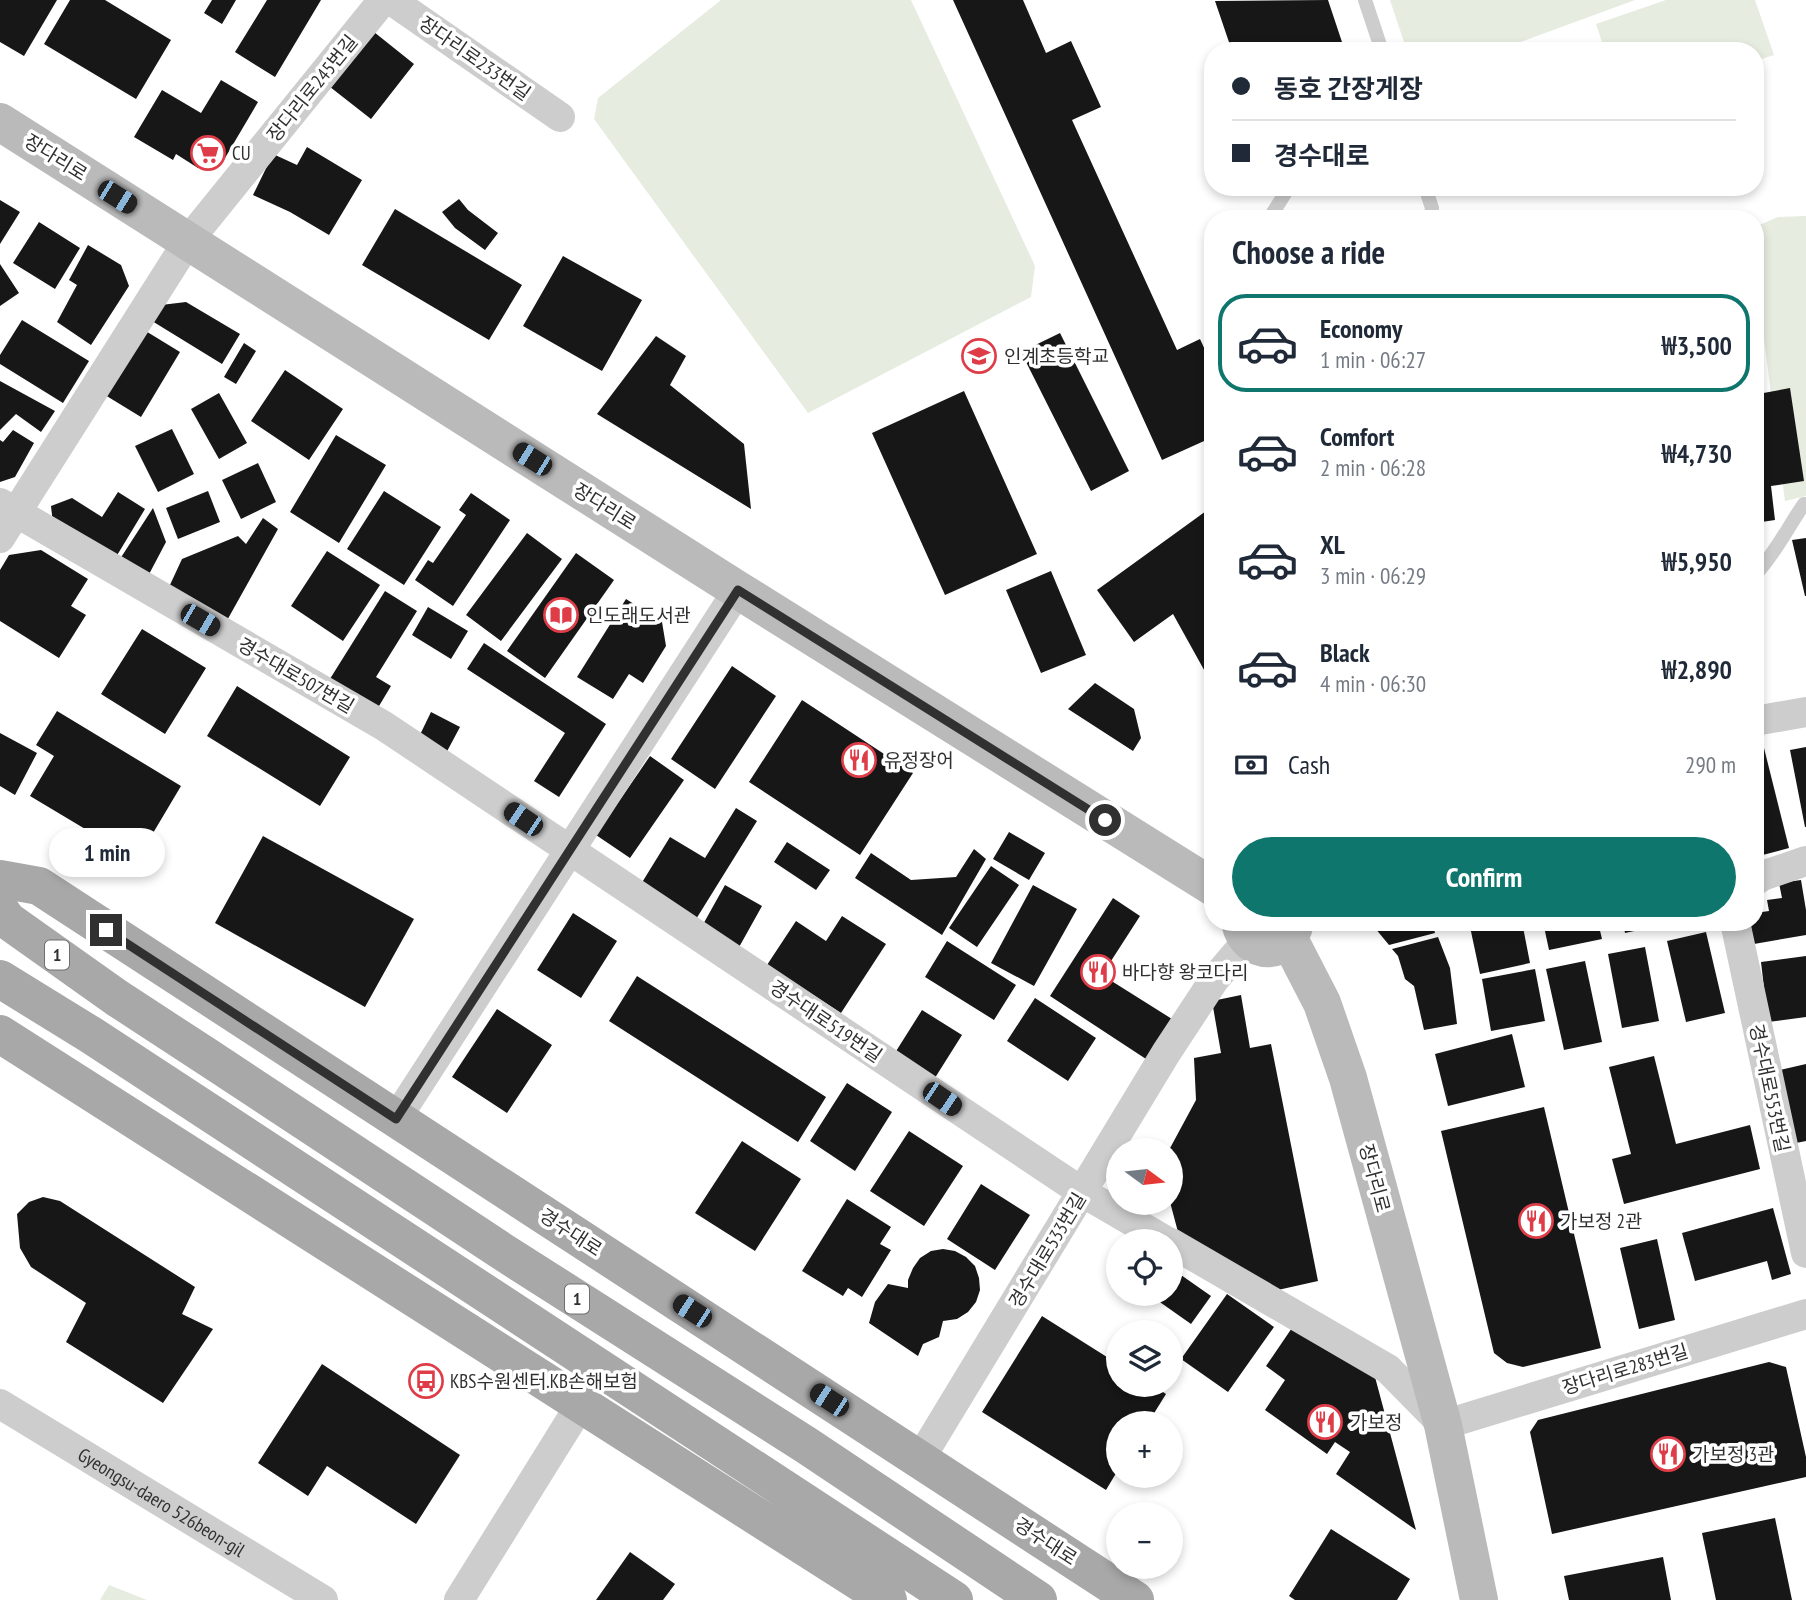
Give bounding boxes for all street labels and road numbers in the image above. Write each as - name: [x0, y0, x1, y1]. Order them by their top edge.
- street label: 장다리로233번길: [415, 11, 535, 105]
- street label: 장다리로245번길: [262, 30, 362, 146]
- street label: 장다리로: [20, 128, 92, 186]
- street label: 장다리로: [569, 477, 641, 535]
- street label: 경수대로507번길: [233, 632, 359, 718]
- road number: 1: [45, 940, 69, 970]
- street label: 경수대로519번길: [765, 975, 887, 1067]
- street label: 경수대로553번길: [1745, 1022, 1795, 1154]
- street label: 장다리로: [1354, 1141, 1396, 1215]
- street label: 경수대로533번길: [1003, 1188, 1091, 1312]
- street label: 경수대로: [535, 1203, 607, 1261]
- road number: 1: [565, 1284, 589, 1314]
- street label: 장다리로283번길: [1559, 1338, 1691, 1400]
- street label: Gyeongsu-daero 526beon-gil: [74, 1442, 250, 1562]
- street label: 경수대로: [1010, 1512, 1082, 1570]

